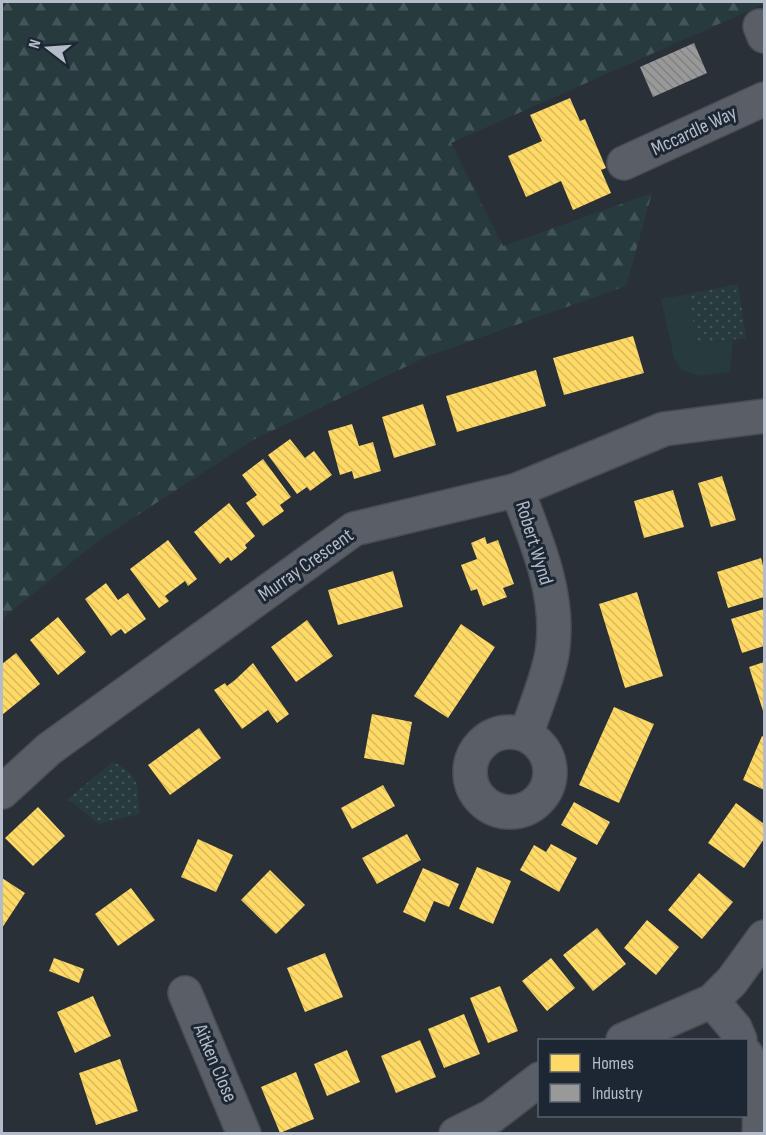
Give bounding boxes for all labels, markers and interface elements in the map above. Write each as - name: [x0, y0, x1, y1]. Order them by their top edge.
- north arrow: [18, 18, 78, 78]
- text: N: [25, 37, 45, 51]
- street label: Mccardle Way: [647, 101, 741, 161]
- street label: Robert Wynd: [510, 498, 558, 588]
- street label: Murray Crescent: [254, 523, 358, 607]
- street label: Aitken Close: [187, 1019, 242, 1106]
- legend: [538, 1039, 748, 1117]
- text: Homes: [592, 1053, 634, 1074]
- text: Industry: [592, 1083, 643, 1104]

